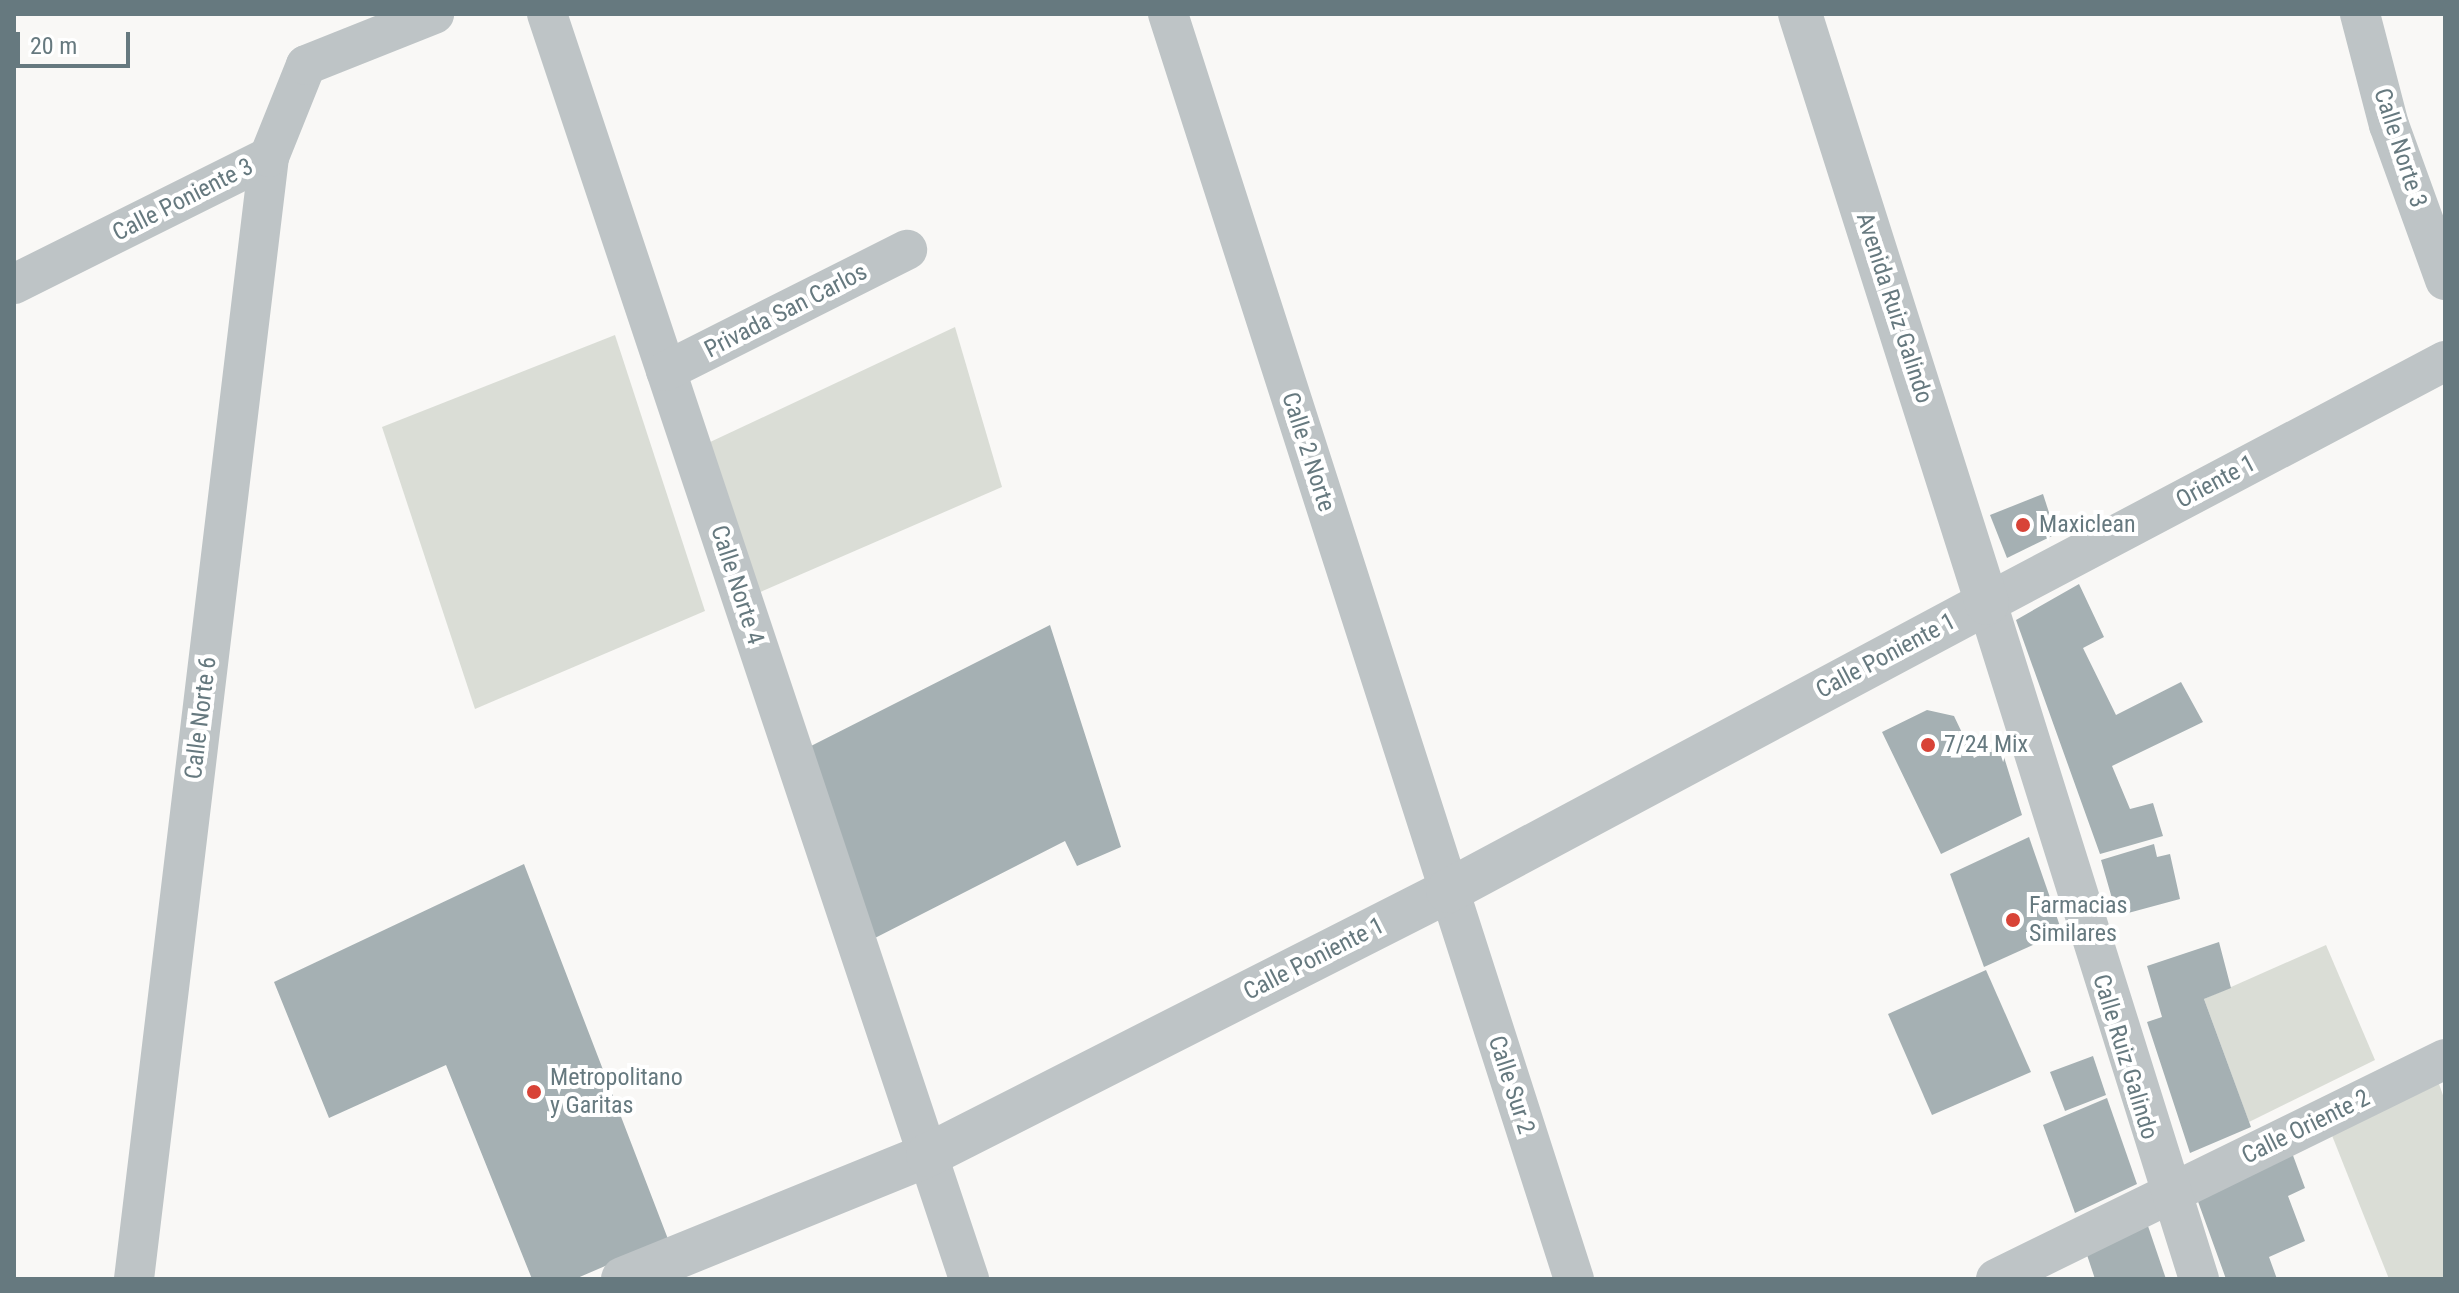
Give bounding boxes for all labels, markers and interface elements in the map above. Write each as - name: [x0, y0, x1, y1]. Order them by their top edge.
- scale bar: [20, 16, 134, 66]
- text: 20 m: [30, 32, 77, 60]
- street label: Calle Norte 3: [2367, 85, 2433, 211]
- street label: Calle Poniente 3: [108, 152, 258, 248]
- street label: Avenida Ruiz Galindo: [1850, 209, 1938, 407]
- street label: Privada San Carlos: [700, 258, 872, 364]
- street label: Calle 2 Norte: [1275, 389, 1341, 515]
- street label: Oriente 1: [2171, 449, 2261, 515]
- place label: Maxiclean: [2039, 511, 2136, 539]
- marker: Maxiclean: [2014, 516, 2032, 534]
- street label: Calle Norte 4: [704, 522, 770, 648]
- street label: Calle Poniente 1: [1811, 607, 1961, 705]
- street label: Calle Norte 6: [179, 655, 223, 781]
- place label: 7/24 Mix: [1944, 731, 2028, 759]
- marker: 7/24 Mix: [1919, 736, 1937, 754]
- place label: Farmacias Similares: [2029, 892, 2128, 948]
- street label: Calle Poniente 1: [1239, 911, 1389, 1007]
- marker: Farmacias Similares: [2004, 911, 2022, 929]
- street label: Calle Ruiz Galindo: [2086, 971, 2164, 1143]
- street label: Calle Sur 2: [1482, 1032, 1540, 1138]
- place label: Metropolitano y Garitas: [550, 1064, 683, 1120]
- marker: Metropolitano y Garitas: [525, 1083, 543, 1101]
- street label: Calle Oriente 2: [2237, 1084, 2375, 1170]

